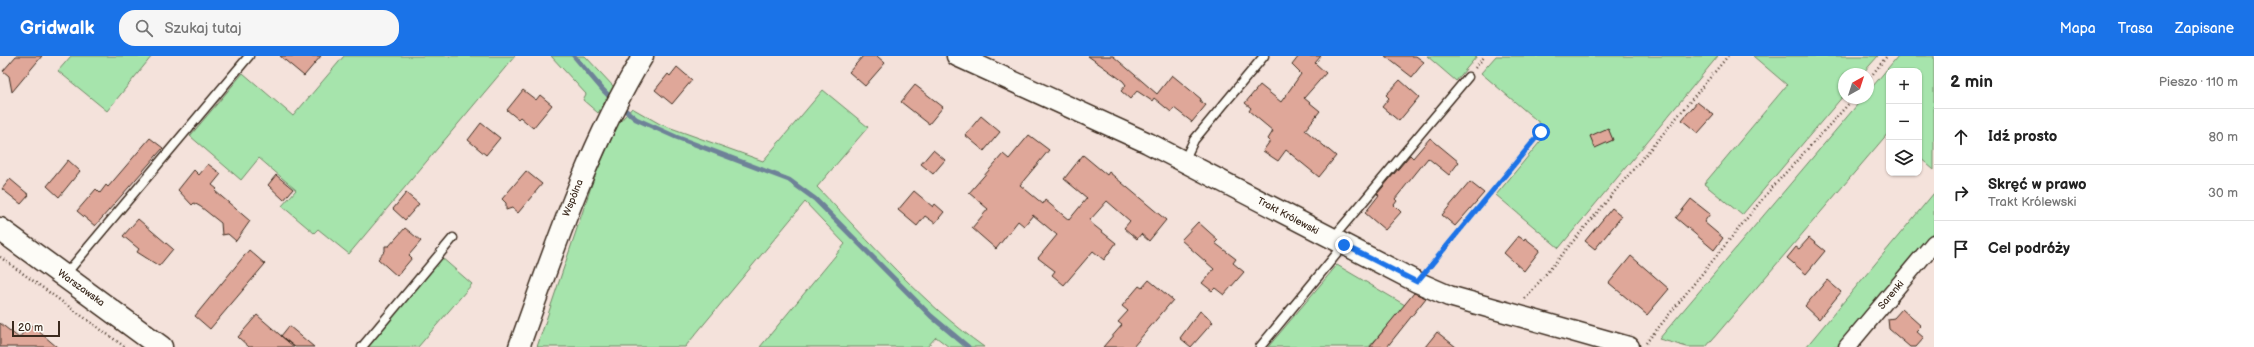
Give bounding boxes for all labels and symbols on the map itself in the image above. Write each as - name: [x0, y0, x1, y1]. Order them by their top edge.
- north arrow: [1838, 68, 1874, 104]
- route start: [1532, 123, 1550, 141]
- street label: Wspólna: [560, 177, 586, 218]
- street label: Trakt Królewski: [1255, 195, 1321, 237]
- route end: [1335, 236, 1353, 254]
- street label: Warszawska: [55, 267, 107, 309]
- street label: Sarenki: [1875, 278, 1907, 312]
- scale bar: [12, 319, 60, 338]

